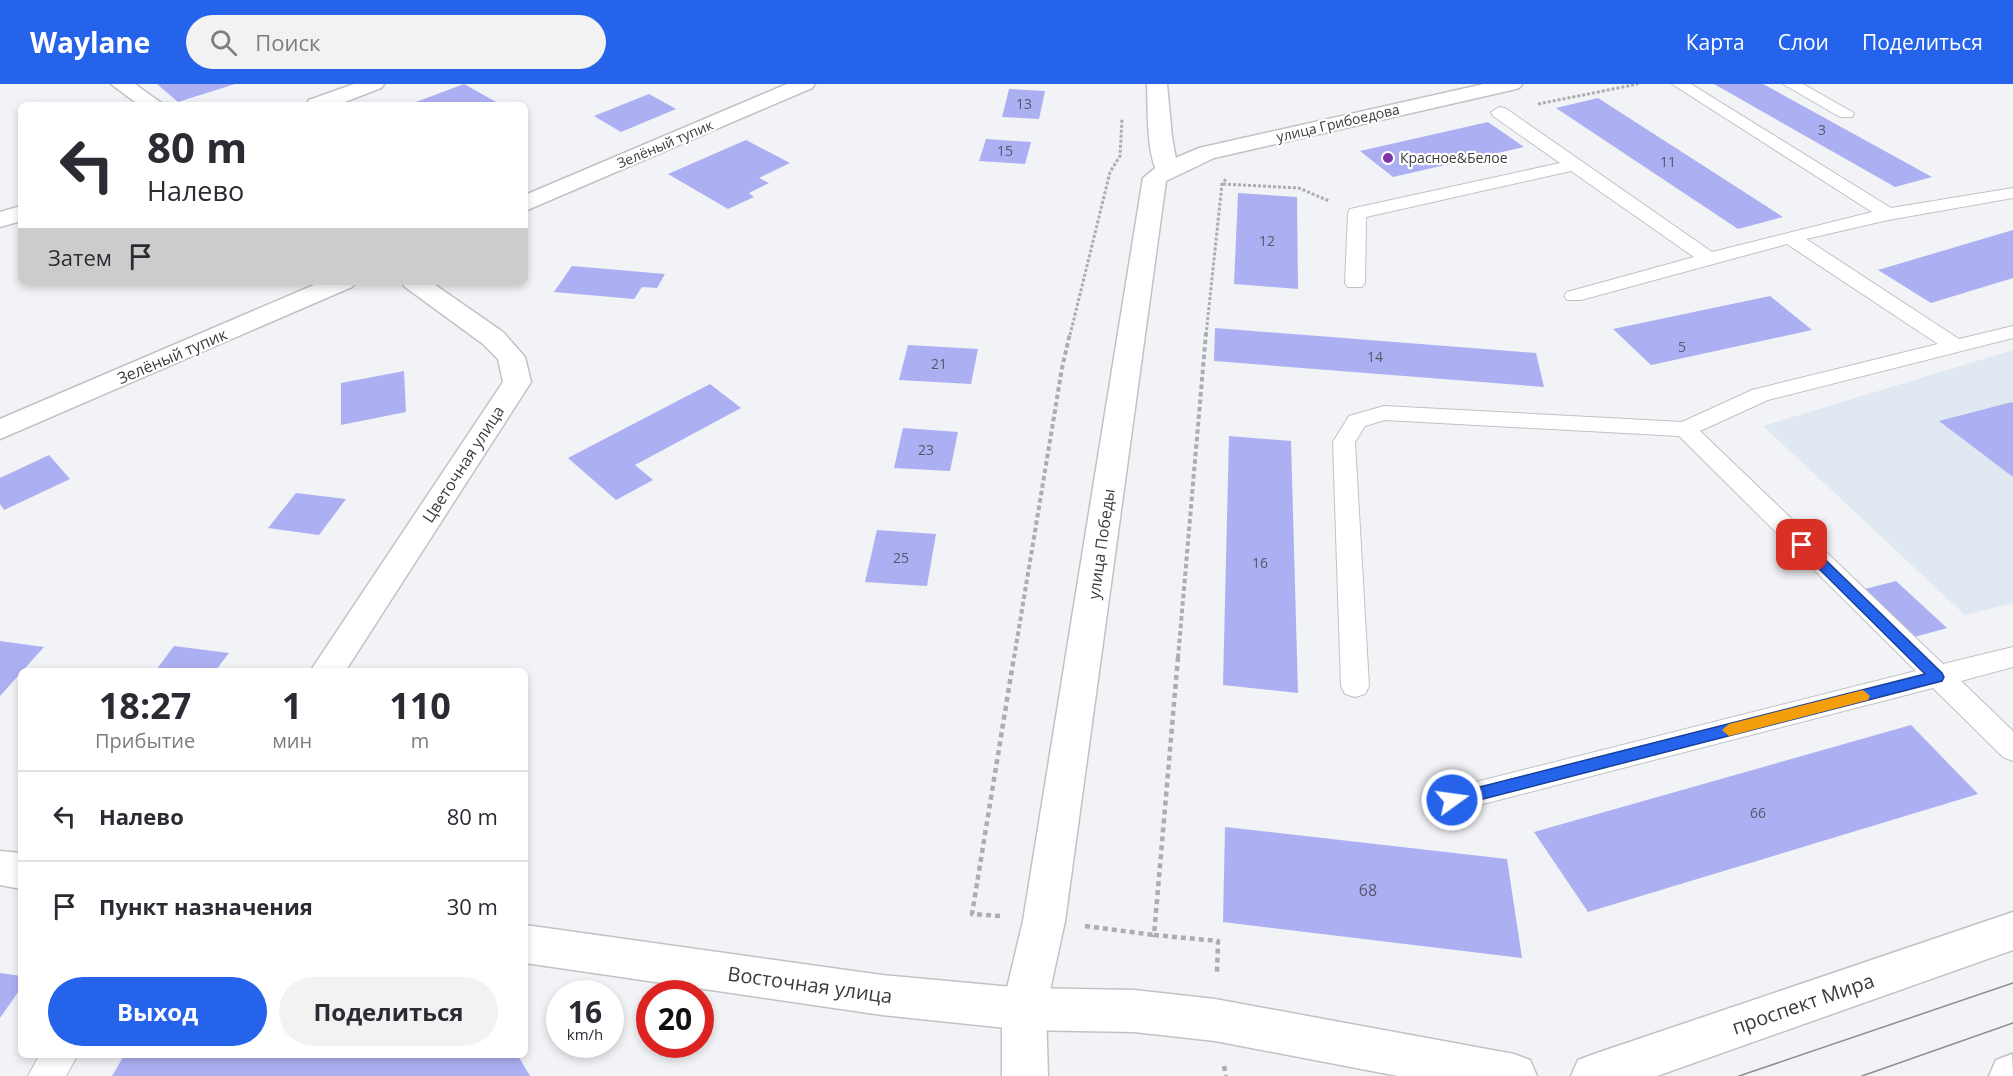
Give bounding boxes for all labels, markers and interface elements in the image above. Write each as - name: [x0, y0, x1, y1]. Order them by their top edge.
- search box: [186, 15, 606, 69]
- text: Waylane: [30, 23, 150, 61]
- icon: search: [207, 26, 240, 59]
- text: Поиск: [255, 27, 320, 57]
- text: Карта: [1686, 28, 1745, 56]
- text: Слои: [1778, 28, 1829, 56]
- text: Поделиться: [1862, 28, 1983, 56]
- house number: 13: [1016, 94, 1032, 113]
- street label: улица Грибоедова: [1274, 99, 1401, 146]
- street label: Зелёный тупик: [614, 114, 716, 172]
- text: 80 m: [147, 118, 247, 175]
- house number: 3: [1818, 120, 1826, 139]
- icon: left: [48, 126, 126, 204]
- house number: 15: [997, 141, 1013, 160]
- place label: Красное&Белое: [1400, 148, 1508, 167]
- marker: Красное&Белое: [1381, 151, 1395, 165]
- house number: 11: [1660, 152, 1676, 171]
- text: Налево: [147, 172, 244, 209]
- house number: 12: [1259, 231, 1275, 250]
- icon: arrive: [124, 240, 157, 273]
- text: Затем: [48, 242, 112, 272]
- street label: Зелёный тупик: [114, 323, 231, 389]
- house number: 5: [1678, 337, 1686, 356]
- house number: 14: [1367, 347, 1383, 366]
- house number: 21: [931, 354, 947, 373]
- street label: Цветочная улица: [417, 401, 509, 527]
- house number: 23: [918, 440, 934, 459]
- street label: улица Победы: [1082, 487, 1120, 601]
- pin: [1776, 519, 1827, 570]
- icon: arrive: [1785, 528, 1818, 561]
- house number: 25: [893, 548, 909, 567]
- house number: 16: [1252, 553, 1268, 572]
- text: 18:27: [99, 681, 191, 730]
- text: 1: [282, 681, 302, 730]
- text: 110: [389, 681, 451, 730]
- text: Прибытие: [95, 727, 195, 754]
- text: мин: [272, 727, 312, 754]
- text: m: [411, 727, 429, 754]
- position arrow: [1420, 768, 1484, 832]
- icon: left: [48, 800, 81, 833]
- text: Налево: [99, 801, 184, 831]
- text: 80 m: [447, 801, 498, 831]
- house number: 66: [1750, 803, 1766, 822]
- house number: 68: [1359, 879, 1377, 901]
- icon: arrive: [48, 890, 81, 923]
- text: Пункт назначения: [99, 891, 313, 921]
- text: 30 m: [447, 891, 498, 921]
- street label: Восточная улица: [726, 960, 894, 1009]
- street label: проспект Мира: [1728, 967, 1878, 1041]
- button: Выход: [48, 977, 267, 1046]
- button: Поделиться: [279, 977, 498, 1046]
- speed limit sign: 20: [636, 980, 714, 1058]
- text: 16: [568, 991, 602, 1032]
- text: km/h: [567, 1024, 603, 1044]

